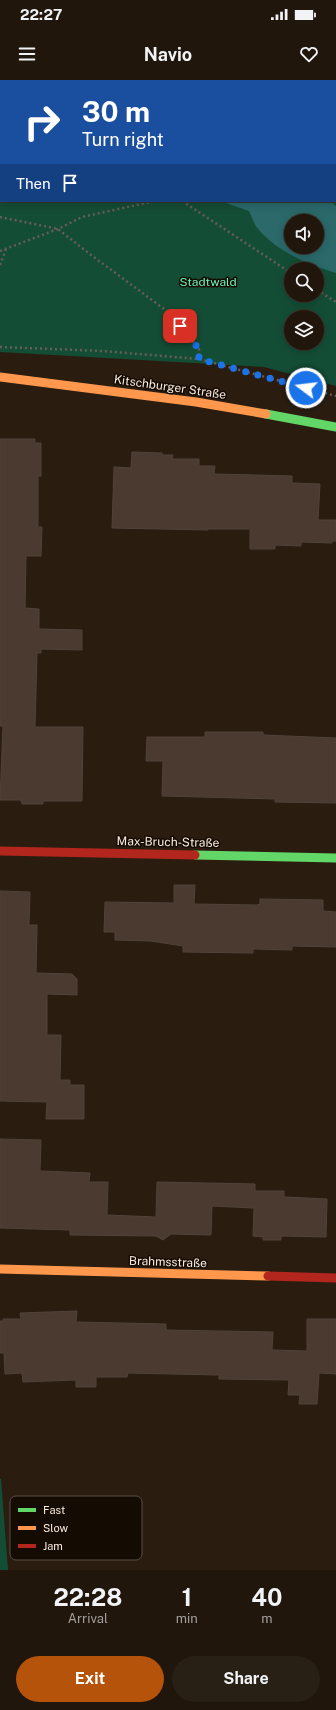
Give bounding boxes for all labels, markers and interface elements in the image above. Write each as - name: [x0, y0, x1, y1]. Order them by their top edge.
- text: 22:27: [20, 6, 62, 23]
- icon: menu: [16, 43, 38, 65]
- icon: heart: [298, 43, 320, 65]
- text: Navio: [144, 44, 192, 65]
- text: 30 m: [82, 95, 150, 128]
- icon: right: [16, 96, 68, 148]
- text: Turn right: [82, 129, 164, 150]
- icon: arrive: [59, 172, 81, 194]
- text: Then: [16, 175, 51, 192]
- map controls: [284, 214, 324, 350]
- button: sound: [284, 214, 324, 254]
- button: search: [284, 262, 324, 302]
- park label: Stadtwald: [179, 275, 237, 289]
- pin: [163, 309, 197, 343]
- button: layers: [284, 310, 324, 350]
- icon: arrive: [169, 315, 191, 337]
- position arrow: [285, 367, 327, 409]
- street label: Kitschburger Straße: [113, 372, 227, 402]
- street label: Max-Bruch-Straße: [117, 834, 220, 850]
- street label: Brahmsstraße: [129, 1254, 207, 1270]
- legend: [10, 1496, 142, 1560]
- text: Fast: [43, 1504, 65, 1516]
- text: Slow: [43, 1522, 69, 1534]
- text: Jam: [43, 1540, 63, 1552]
- text: 22:28: [53, 1583, 122, 1611]
- text: 1: [182, 1583, 192, 1611]
- text: 40: [251, 1583, 283, 1611]
- text: Arrival: [68, 1611, 108, 1626]
- text: min: [176, 1611, 198, 1626]
- text: m: [261, 1611, 273, 1626]
- button: Exit: [16, 1656, 164, 1702]
- button: Share: [172, 1656, 320, 1702]

